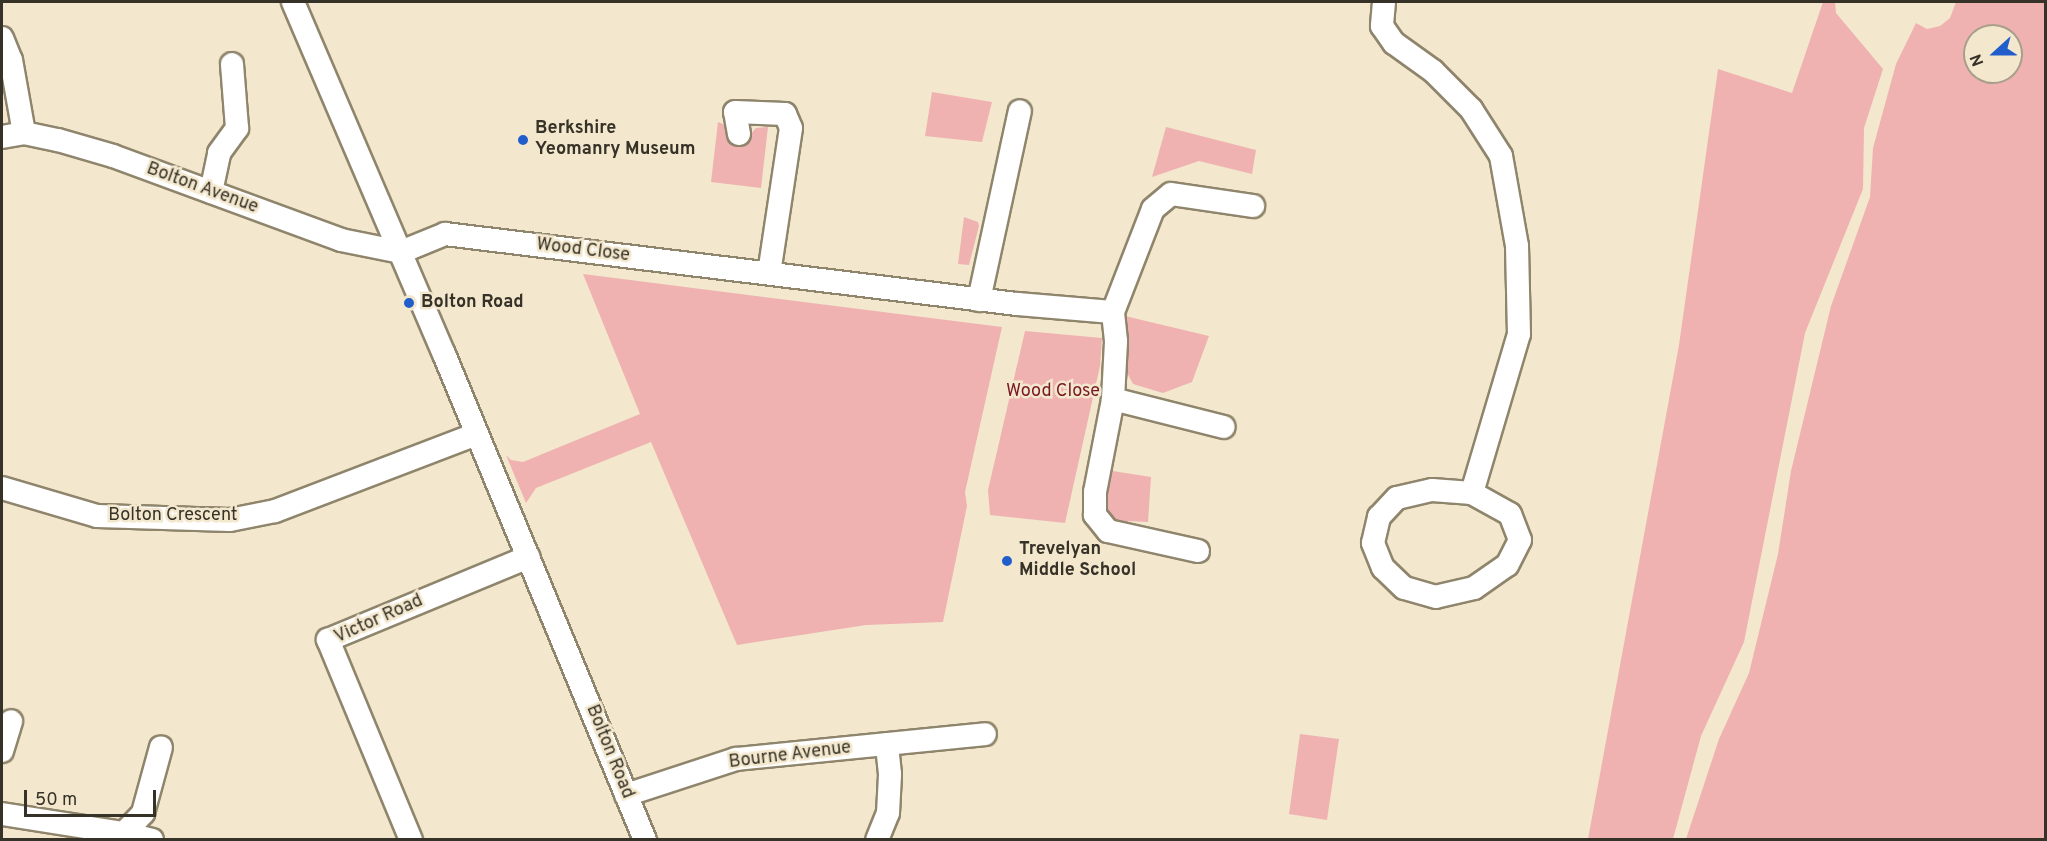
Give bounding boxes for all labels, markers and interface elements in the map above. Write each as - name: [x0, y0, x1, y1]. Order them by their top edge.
- north arrow: [1963, 24, 2023, 84]
- text: N: [1967, 51, 1989, 69]
- place label: Berkshire Yeomanry Museum: [535, 119, 695, 162]
- marker: Berkshire Yeomanry Museum: [516, 133, 530, 147]
- street label: Bolton Avenue: [143, 159, 261, 219]
- street label: Wood Close: [535, 235, 631, 267]
- place label: Bolton Road: [421, 292, 524, 314]
- marker: Bolton Road: [402, 296, 416, 310]
- park label: Wood Close: [1006, 381, 1100, 403]
- street label: Bolton Crescent: [108, 505, 238, 527]
- place label: Trevelyan Middle School: [1019, 540, 1136, 582]
- marker: Trevelyan Middle School: [1000, 554, 1014, 568]
- street label: Victor Road: [331, 591, 427, 649]
- street label: Bolton Road: [580, 702, 638, 802]
- street label: Bourne Avenue: [727, 738, 853, 774]
- scale bar: [27, 778, 159, 816]
- text: 50 m: [35, 789, 77, 812]

